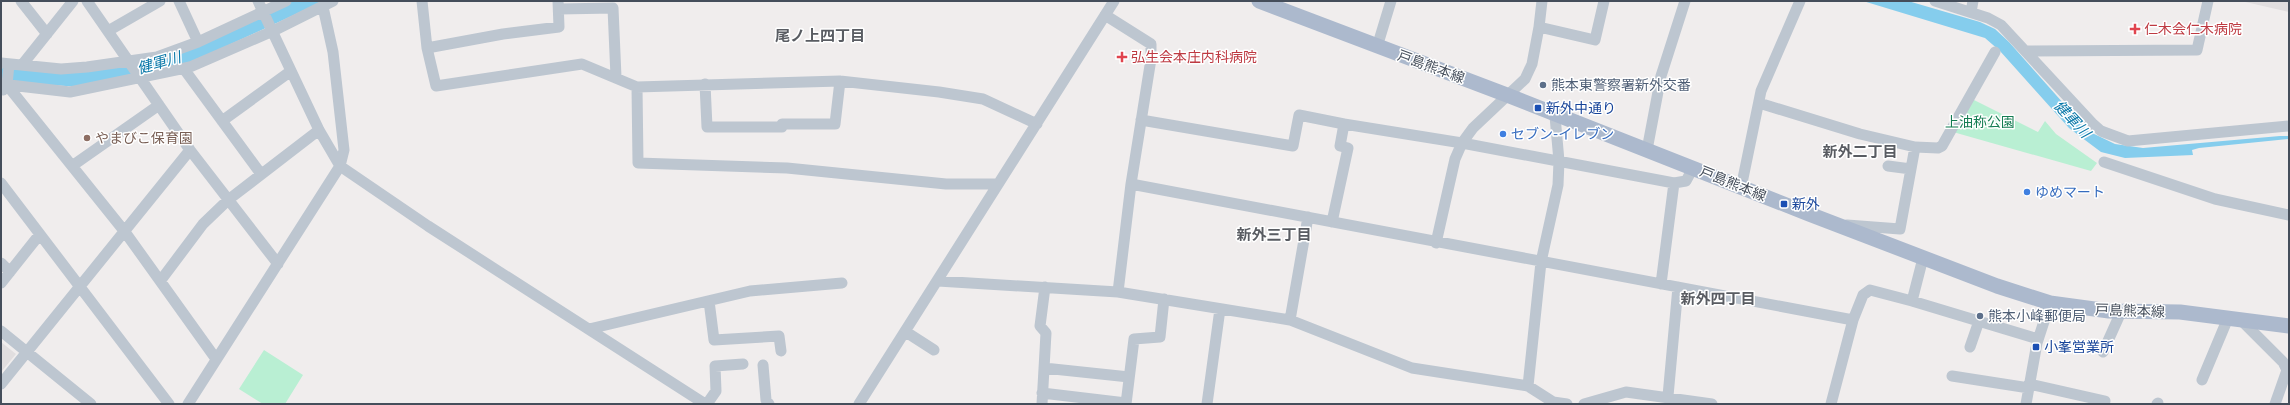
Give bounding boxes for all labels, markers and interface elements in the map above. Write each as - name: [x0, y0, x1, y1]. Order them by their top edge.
- place label: 仁木会仁木病院: [2144, 21, 2242, 38]
- marker: 仁木会仁木病院: [2129, 23, 2141, 35]
- district label: 尾ノ上四丁目: [775, 27, 865, 45]
- street label: 戸島熊本線: [1395, 47, 1467, 87]
- water label: 健軍川: [135, 48, 185, 78]
- place label: 弘生会本庄内科病院: [1131, 49, 1257, 66]
- marker: 弘生会本庄内科病院: [1116, 51, 1128, 63]
- place label: 熊本東警察署新外交番: [1551, 77, 1691, 94]
- marker: 熊本東警察署新外交番: [1538, 80, 1548, 90]
- water label: 健軍川: [2050, 96, 2095, 143]
- place label: 新外中通り: [1546, 100, 1616, 117]
- marker: 新外中通り: [1533, 103, 1543, 113]
- park label: 上油称公園: [1945, 114, 2015, 131]
- place label: セブン-イレブン: [1511, 126, 1614, 143]
- marker: セブン-イレブン: [1498, 129, 1508, 139]
- place label: やまびこ保育園: [95, 130, 193, 147]
- marker: やまびこ保育園: [82, 133, 92, 143]
- district label: 新外二丁目: [1822, 143, 1898, 161]
- street label: 戸島熊本線: [1697, 163, 1769, 205]
- place label: ゆめマート: [2035, 184, 2105, 201]
- marker: ゆめマート: [2022, 187, 2032, 197]
- place label: 新外: [1792, 196, 1820, 213]
- marker: 新外: [1779, 199, 1789, 209]
- district label: 新外三丁目: [1236, 226, 1312, 244]
- district label: 新外四丁目: [1680, 290, 1756, 308]
- street label: 戸島熊本線: [2095, 301, 2165, 321]
- place label: 熊本小峰郵便局: [1988, 308, 2086, 325]
- marker: 熊本小峰郵便局: [1975, 311, 1985, 321]
- place label: 小峯営業所: [2044, 339, 2114, 356]
- marker: 小峯営業所: [2031, 342, 2041, 352]

